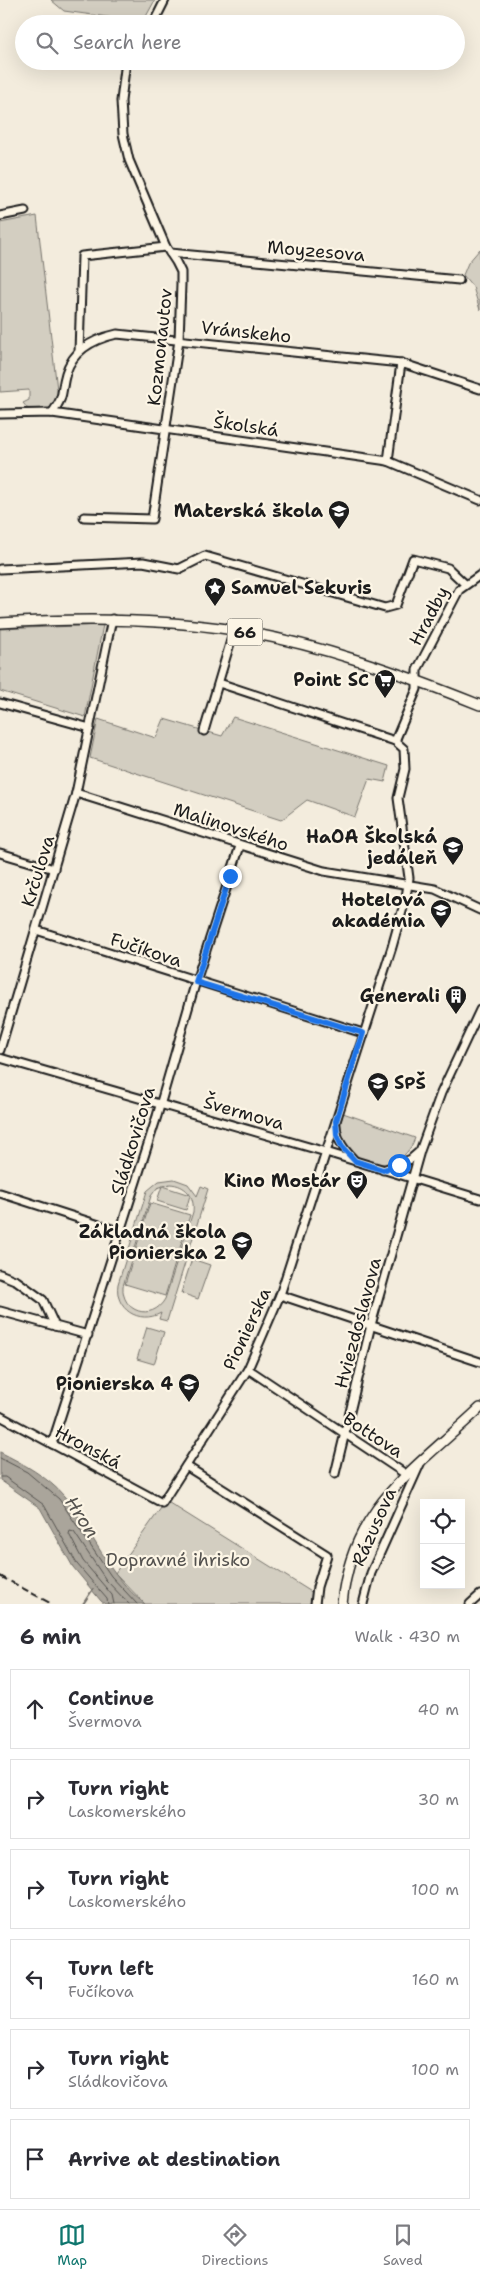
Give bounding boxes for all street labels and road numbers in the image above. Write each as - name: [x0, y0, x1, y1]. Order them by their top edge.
- street label: Moyzesova: [266, 235, 366, 267]
- street label: Kozmonautov: [142, 287, 178, 407]
- street label: Vránskeho: [200, 315, 292, 349]
- street label: Školská: [212, 410, 280, 442]
- street label: Hradby: [403, 582, 455, 650]
- road number: 66: [228, 618, 262, 646]
- street label: Malinovského: [170, 797, 292, 857]
- street label: Krčulova: [16, 832, 60, 910]
- street label: Fučíkova: [107, 927, 185, 973]
- street label: Sládkovičova: [105, 1084, 161, 1198]
- street label: Švermova: [201, 1090, 287, 1136]
- street label: Hviezdoslavova: [329, 1255, 387, 1391]
- street label: Pionierska: [217, 1284, 277, 1374]
- street label: Bottova: [338, 1407, 408, 1463]
- street label: Hronská: [51, 1420, 125, 1474]
- street label: Rázusova: [346, 1484, 402, 1570]

